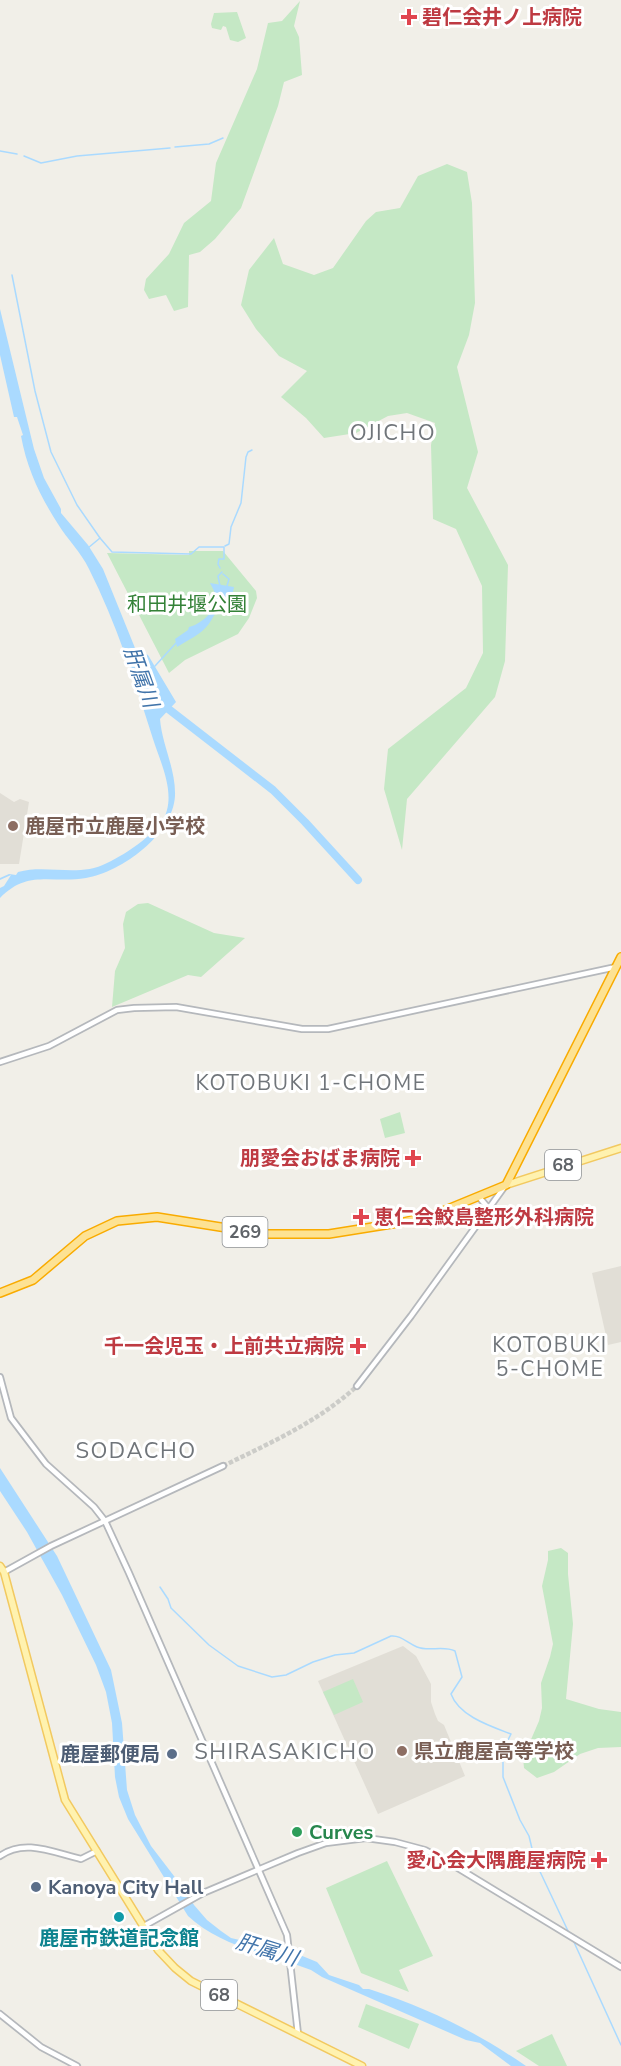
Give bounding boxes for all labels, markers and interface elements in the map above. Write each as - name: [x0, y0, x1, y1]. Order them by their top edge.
- place label: 碧仁会井ノ上病院: [422, 4, 582, 31]
- marker: 碧仁会井ノ上病院: [400, 8, 418, 26]
- district label: OJICHO: [350, 418, 436, 448]
- park label: 和田井堰公園: [127, 591, 247, 618]
- water label: 肝属川: [117, 643, 166, 713]
- place label: 鹿屋市立鹿屋小学校: [25, 813, 205, 840]
- marker: 鹿屋市立鹿屋小学校: [6, 819, 20, 833]
- district label: KOTOBUKI 1-CHOME: [196, 1069, 426, 1097]
- place label: 朋愛会おばま病院: [240, 1145, 400, 1172]
- marker: 朋愛会おばま病院: [404, 1149, 422, 1167]
- road number: 68: [545, 1150, 581, 1180]
- place label: 恵仁会鮫島整形外科病院: [374, 1204, 594, 1231]
- marker: 恵仁会鮫島整形外科病院: [352, 1208, 370, 1226]
- road number: 269: [222, 1217, 268, 1247]
- district label: KOTOBUKI 5-CHOME: [492, 1331, 608, 1383]
- place label: 千一会児玉・上前共立病院: [104, 1333, 344, 1360]
- marker: 千一会児玉・上前共立病院: [349, 1337, 367, 1355]
- district label: SODACHO: [75, 1436, 197, 1466]
- district label: SHIRASAKICHO: [194, 1737, 376, 1767]
- place label: 県立鹿屋高等学校: [414, 1738, 574, 1765]
- place label: 鹿屋郵便局: [60, 1741, 160, 1768]
- marker: 県立鹿屋高等学校: [395, 1744, 409, 1758]
- marker: 鹿屋郵便局: [165, 1747, 179, 1761]
- place label: Curves: [309, 1819, 374, 1846]
- marker: Curves: [290, 1825, 304, 1839]
- place label: 愛心会大隅鹿屋病院: [406, 1847, 586, 1874]
- marker: 愛心会大隅鹿屋病院: [590, 1851, 608, 1869]
- place label: Kanoya City Hall: [48, 1874, 204, 1901]
- marker: Kanoya City Hall: [29, 1880, 43, 1894]
- marker: 鹿屋市鉄道記念館: [112, 1910, 126, 1924]
- place label: 鹿屋市鉄道記念館: [39, 1925, 199, 1952]
- water label: 肝属川: [233, 1927, 303, 1973]
- road number: 68: [201, 1980, 237, 2010]

